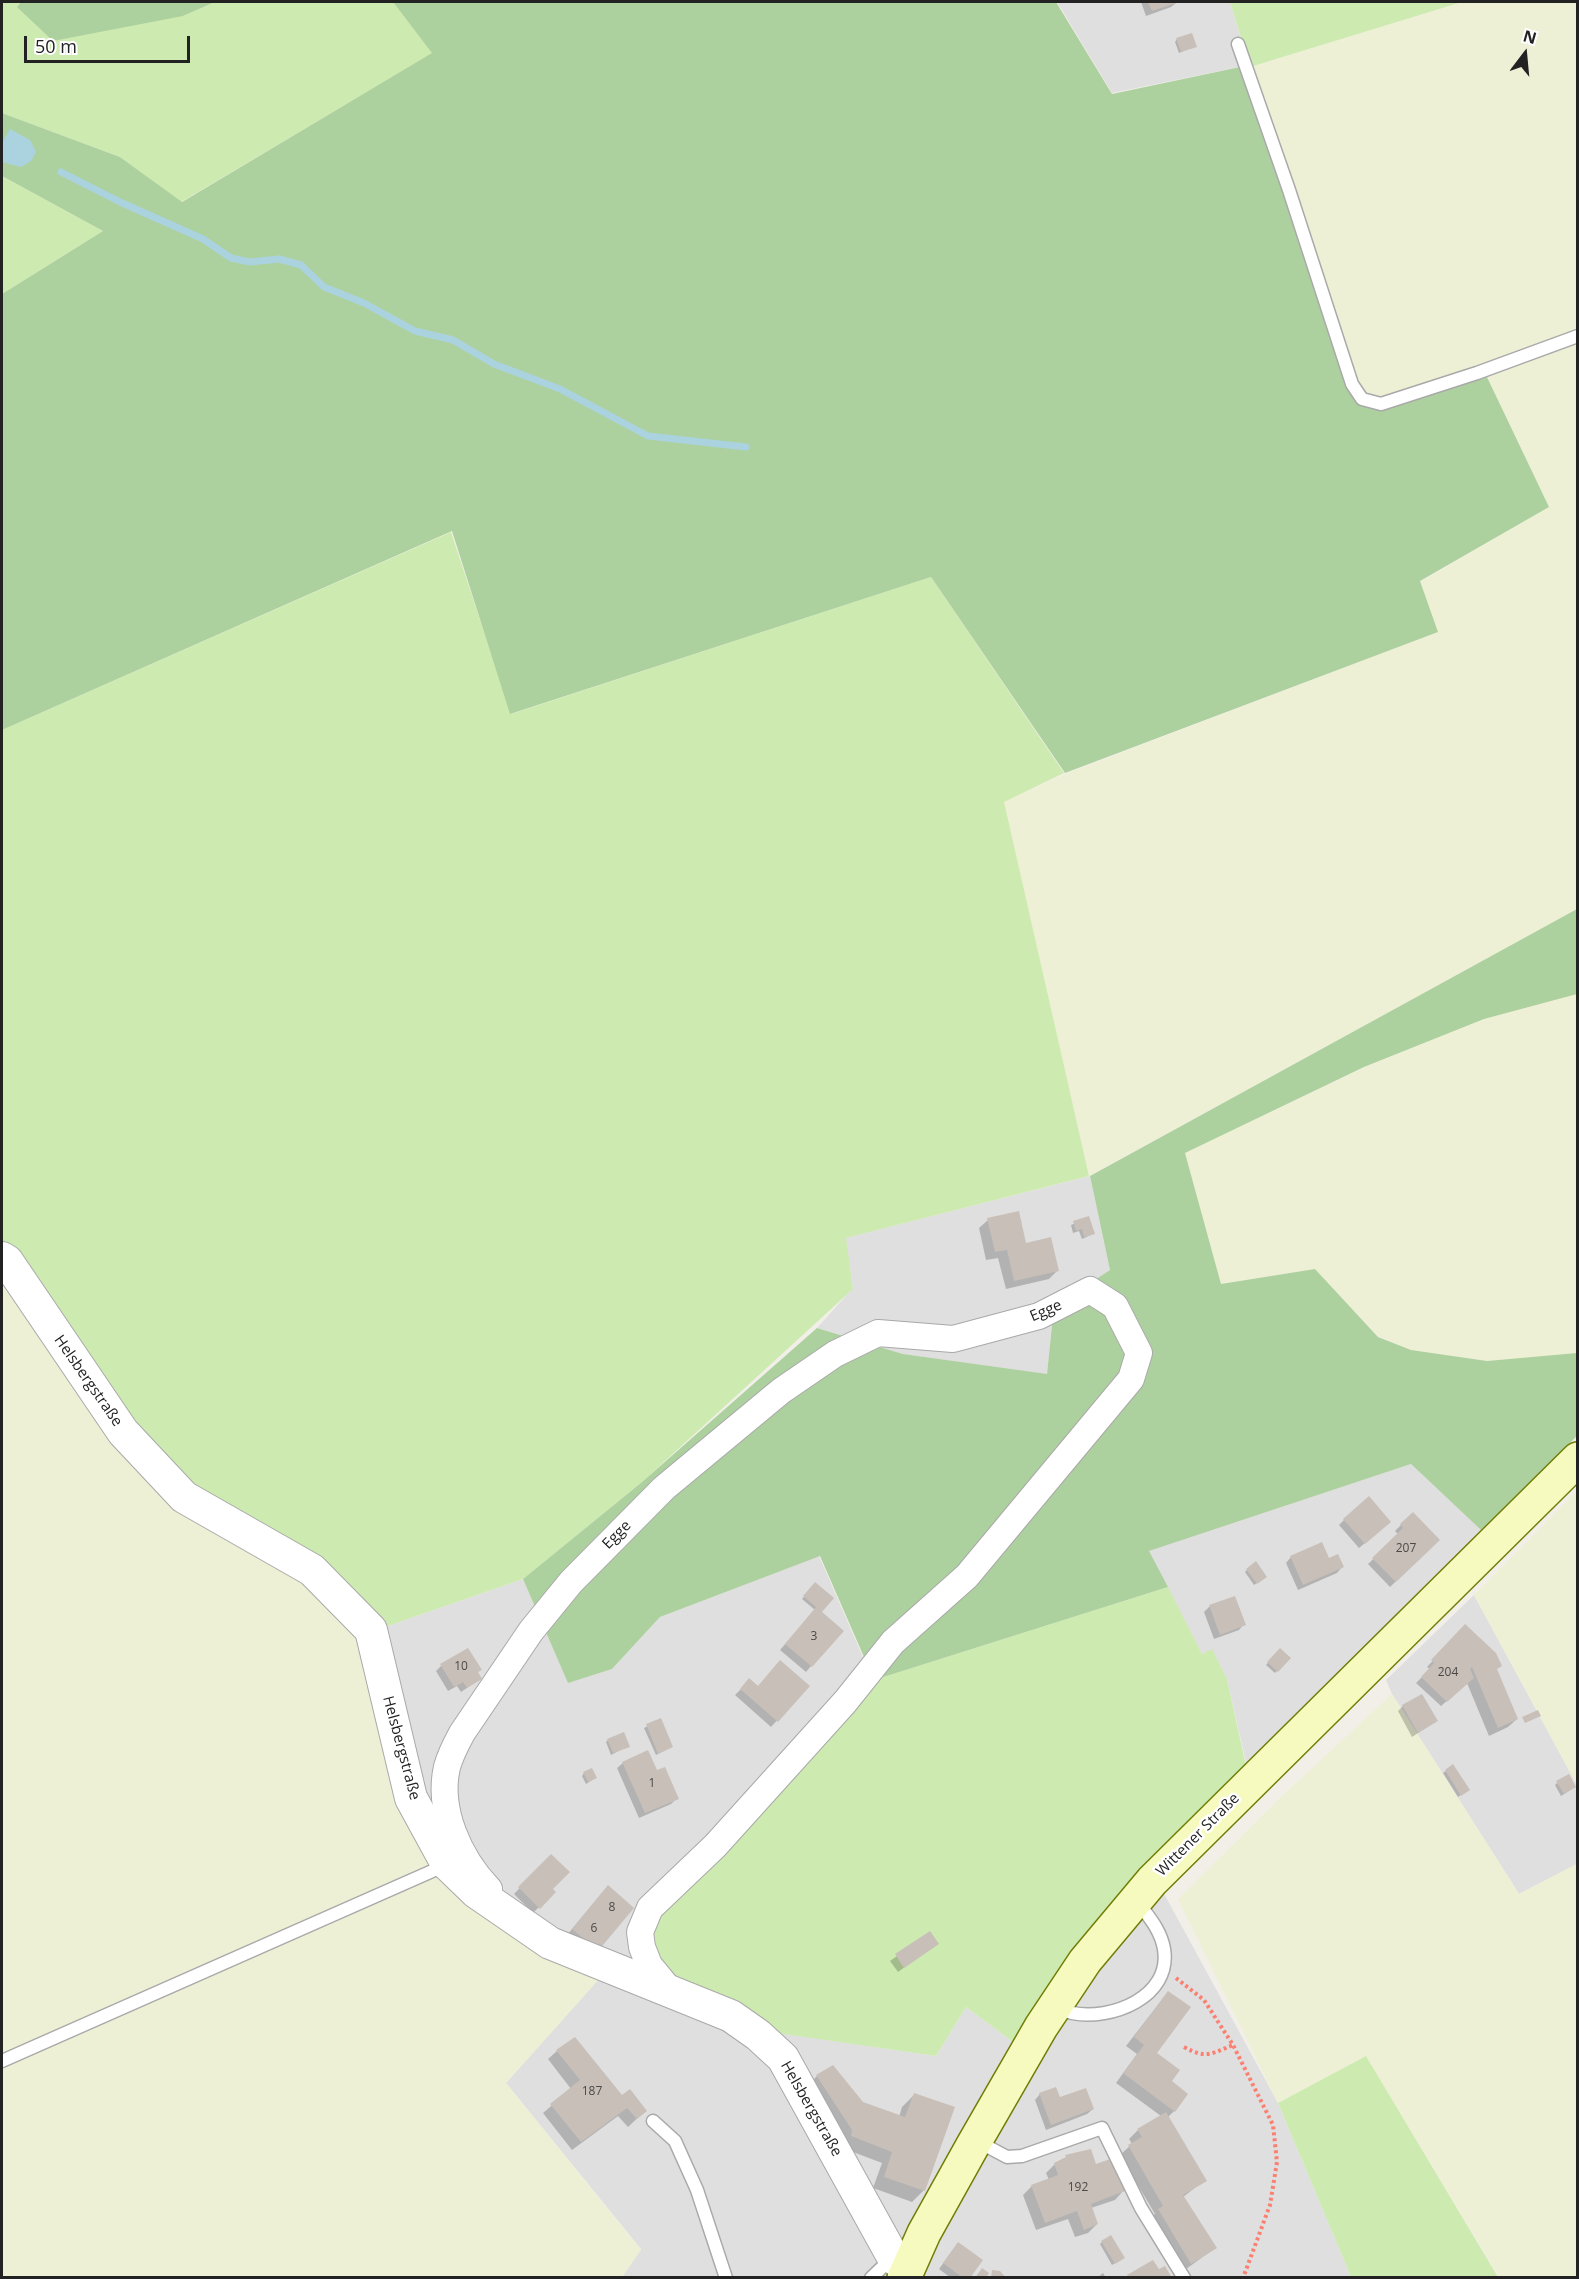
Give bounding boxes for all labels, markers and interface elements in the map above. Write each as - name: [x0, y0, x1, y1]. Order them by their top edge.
- scale bar: [27, 24, 194, 62]
- north arrow: [1495, 24, 1555, 84]
- text: N: [1521, 24, 1539, 49]
- text: 50 m: [35, 34, 77, 58]
- street label: Egge: [1027, 1296, 1065, 1326]
- street label: Helsbergstraße: [50, 1332, 126, 1430]
- street label: Egge: [599, 1517, 635, 1553]
- house number: 207: [1396, 1542, 1416, 1556]
- house number: 3: [811, 1630, 817, 1644]
- house number: 10: [454, 1660, 468, 1674]
- house number: 204: [1438, 1666, 1458, 1680]
- street label: Helsbergstraße: [378, 1694, 424, 1802]
- house number: 1: [649, 1777, 655, 1791]
- street label: Wittener Straße: [1153, 1790, 1243, 1880]
- house number: 8: [609, 1901, 615, 1915]
- house number: 6: [591, 1922, 597, 1936]
- street label: Helsbergstraße: [776, 2058, 846, 2160]
- house number: 187: [582, 2085, 602, 2099]
- house number: 192: [1068, 2181, 1088, 2195]

